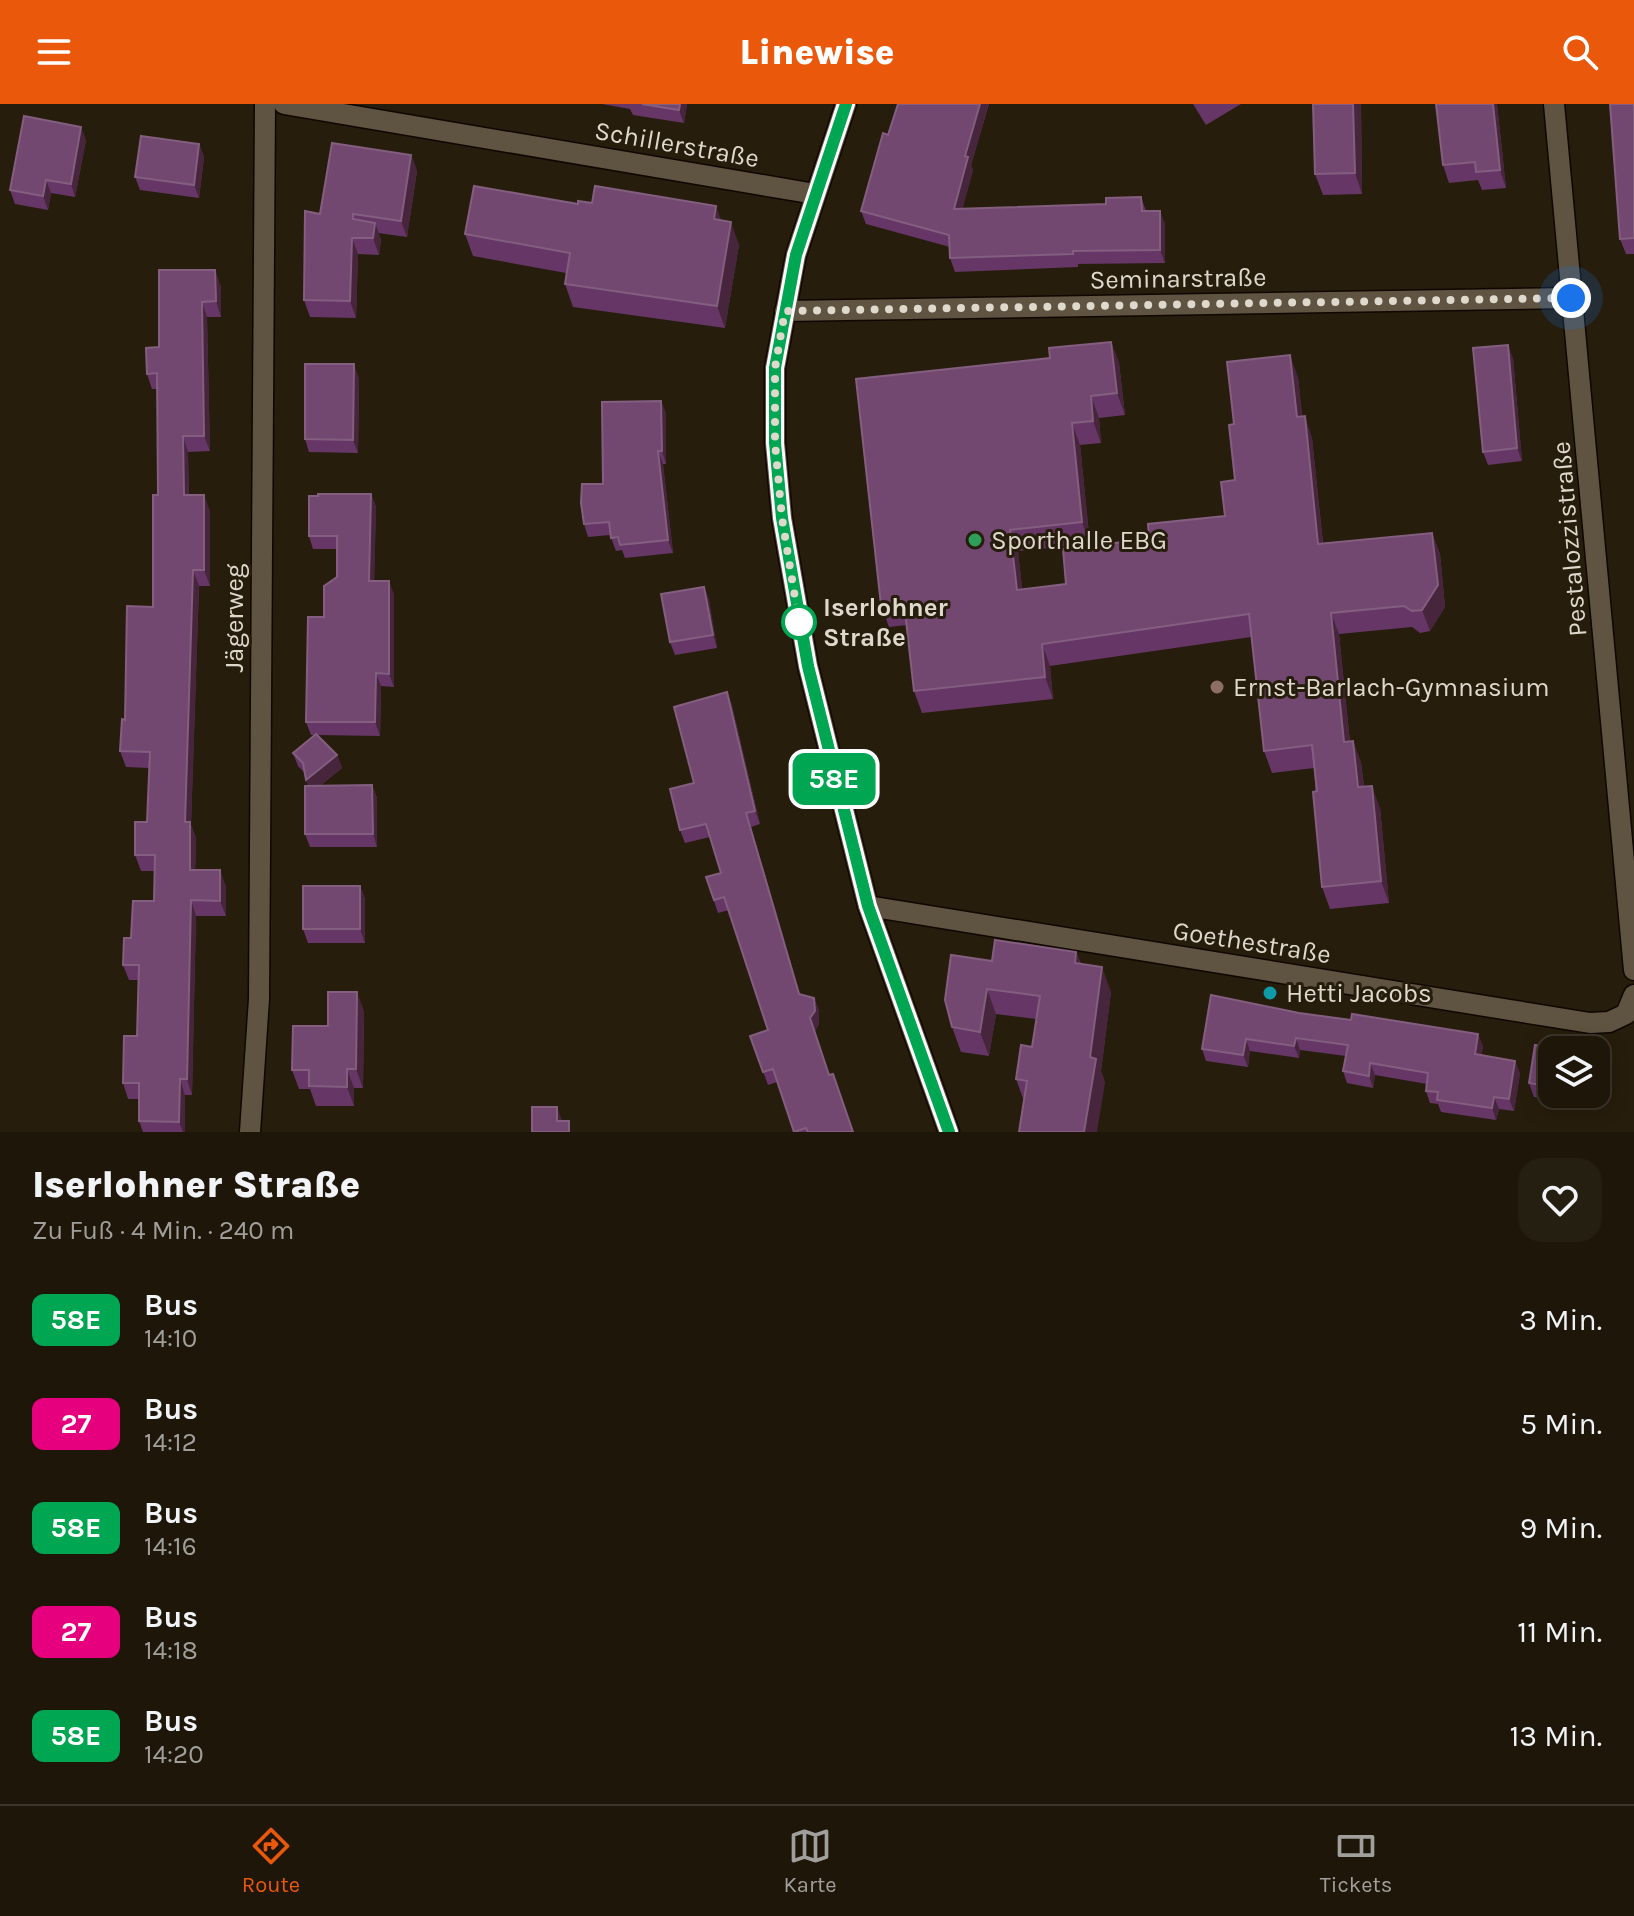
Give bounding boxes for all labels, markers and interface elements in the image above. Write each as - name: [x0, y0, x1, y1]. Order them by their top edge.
- icon: menu: [32, 30, 76, 74]
- icon: search: [1558, 30, 1602, 74]
- text: Linewise: [740, 31, 894, 73]
- street label: Schillerstraße: [592, 115, 762, 174]
- street label: Seminarstraße: [1089, 261, 1267, 296]
- your location: [1551, 278, 1591, 318]
- street label: Pestalozzistraße: [1546, 440, 1593, 638]
- place label: Sporthalle EBG: [991, 525, 1167, 556]
- marker: Sporthalle EBG: [966, 531, 984, 549]
- street label: Jägerweg: [219, 563, 250, 673]
- place label: Iserlohner Straße: [823, 592, 948, 653]
- marker: Iserlohner Straße: [782, 605, 816, 639]
- place label: Ernst-Barlach-Gymnasium: [1233, 672, 1549, 703]
- marker: Ernst-Barlach-Gymnasium: [1208, 678, 1226, 696]
- line badge: 58E: [788, 753, 880, 805]
- text: 58E: [809, 762, 859, 795]
- street label: Goethestraße: [1171, 915, 1333, 970]
- place label: Hetti Jacobs: [1286, 978, 1432, 1009]
- marker: Hetti Jacobs: [1261, 984, 1279, 1002]
- map controls: [1538, 1036, 1610, 1108]
- button: layers: [1538, 1036, 1610, 1108]
- button: heart: [1518, 1158, 1602, 1242]
- text: Iserlohner Straße: [32, 1162, 360, 1207]
- text: Zu Fuß · 4 Min. · 240 m: [32, 1215, 294, 1246]
- text: Bus: [144, 1287, 198, 1323]
- text: 3 Min.: [1519, 1302, 1602, 1338]
- text: 58E: [51, 1303, 101, 1336]
- text: 14:10: [144, 1323, 197, 1354]
- text: Bus: [144, 1391, 198, 1427]
- text: 5 Min.: [1520, 1406, 1602, 1442]
- text: 27: [61, 1407, 91, 1440]
- text: 14:12: [144, 1427, 197, 1458]
- text: Bus: [144, 1495, 198, 1531]
- text: 9 Min.: [1520, 1510, 1602, 1546]
- text: 58E: [51, 1511, 101, 1544]
- text: 14:16: [144, 1531, 197, 1562]
- text: Bus: [144, 1599, 198, 1635]
- text: 11 Min.: [1517, 1614, 1602, 1650]
- text: 27: [61, 1615, 91, 1648]
- text: 14:18: [144, 1635, 198, 1666]
- text: Bus: [144, 1703, 198, 1739]
- text: 13 Min.: [1509, 1718, 1602, 1754]
- text: 58E: [51, 1719, 101, 1752]
- text: 14:20: [144, 1739, 204, 1770]
- tab: Route: [242, 1824, 300, 1898]
- tab: Karte: [783, 1824, 836, 1898]
- tab: Tickets: [1320, 1824, 1392, 1898]

